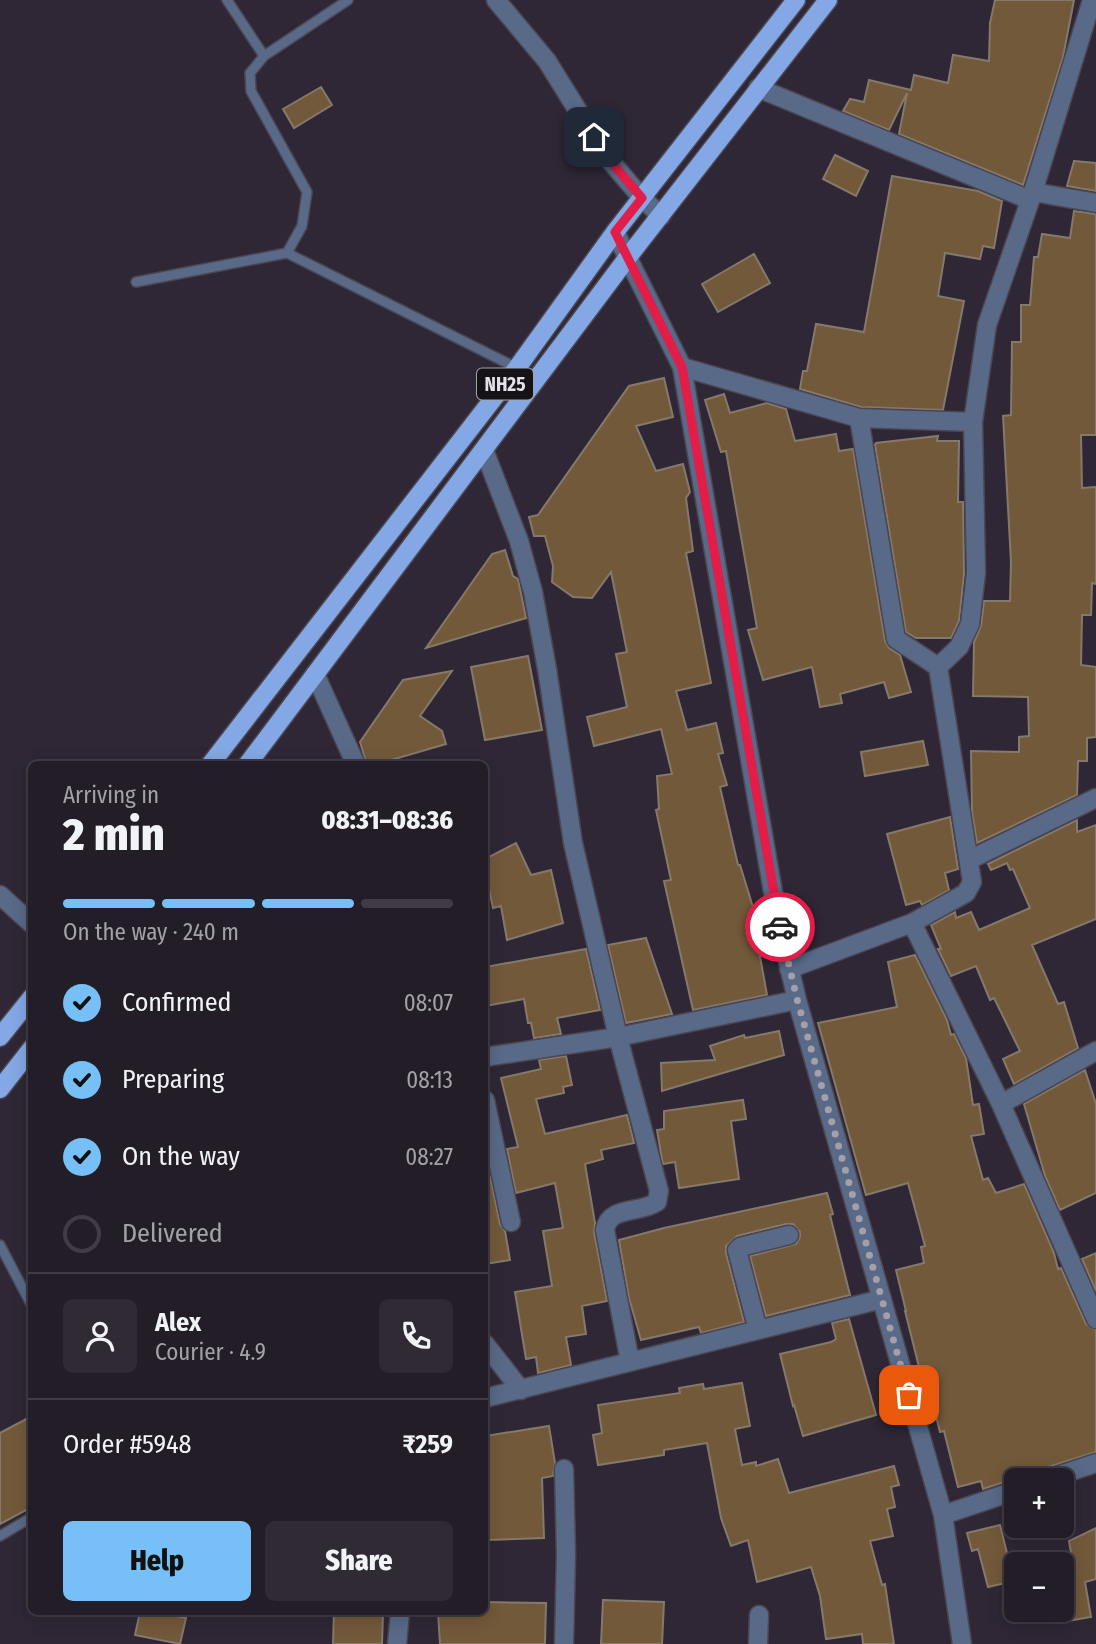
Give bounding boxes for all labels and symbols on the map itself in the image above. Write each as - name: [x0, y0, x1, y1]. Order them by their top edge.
- pin: [564, 107, 624, 167]
- road number: NH25: [477, 368, 533, 400]
- courier: [745, 892, 815, 962]
- pin: [879, 1365, 939, 1425]

